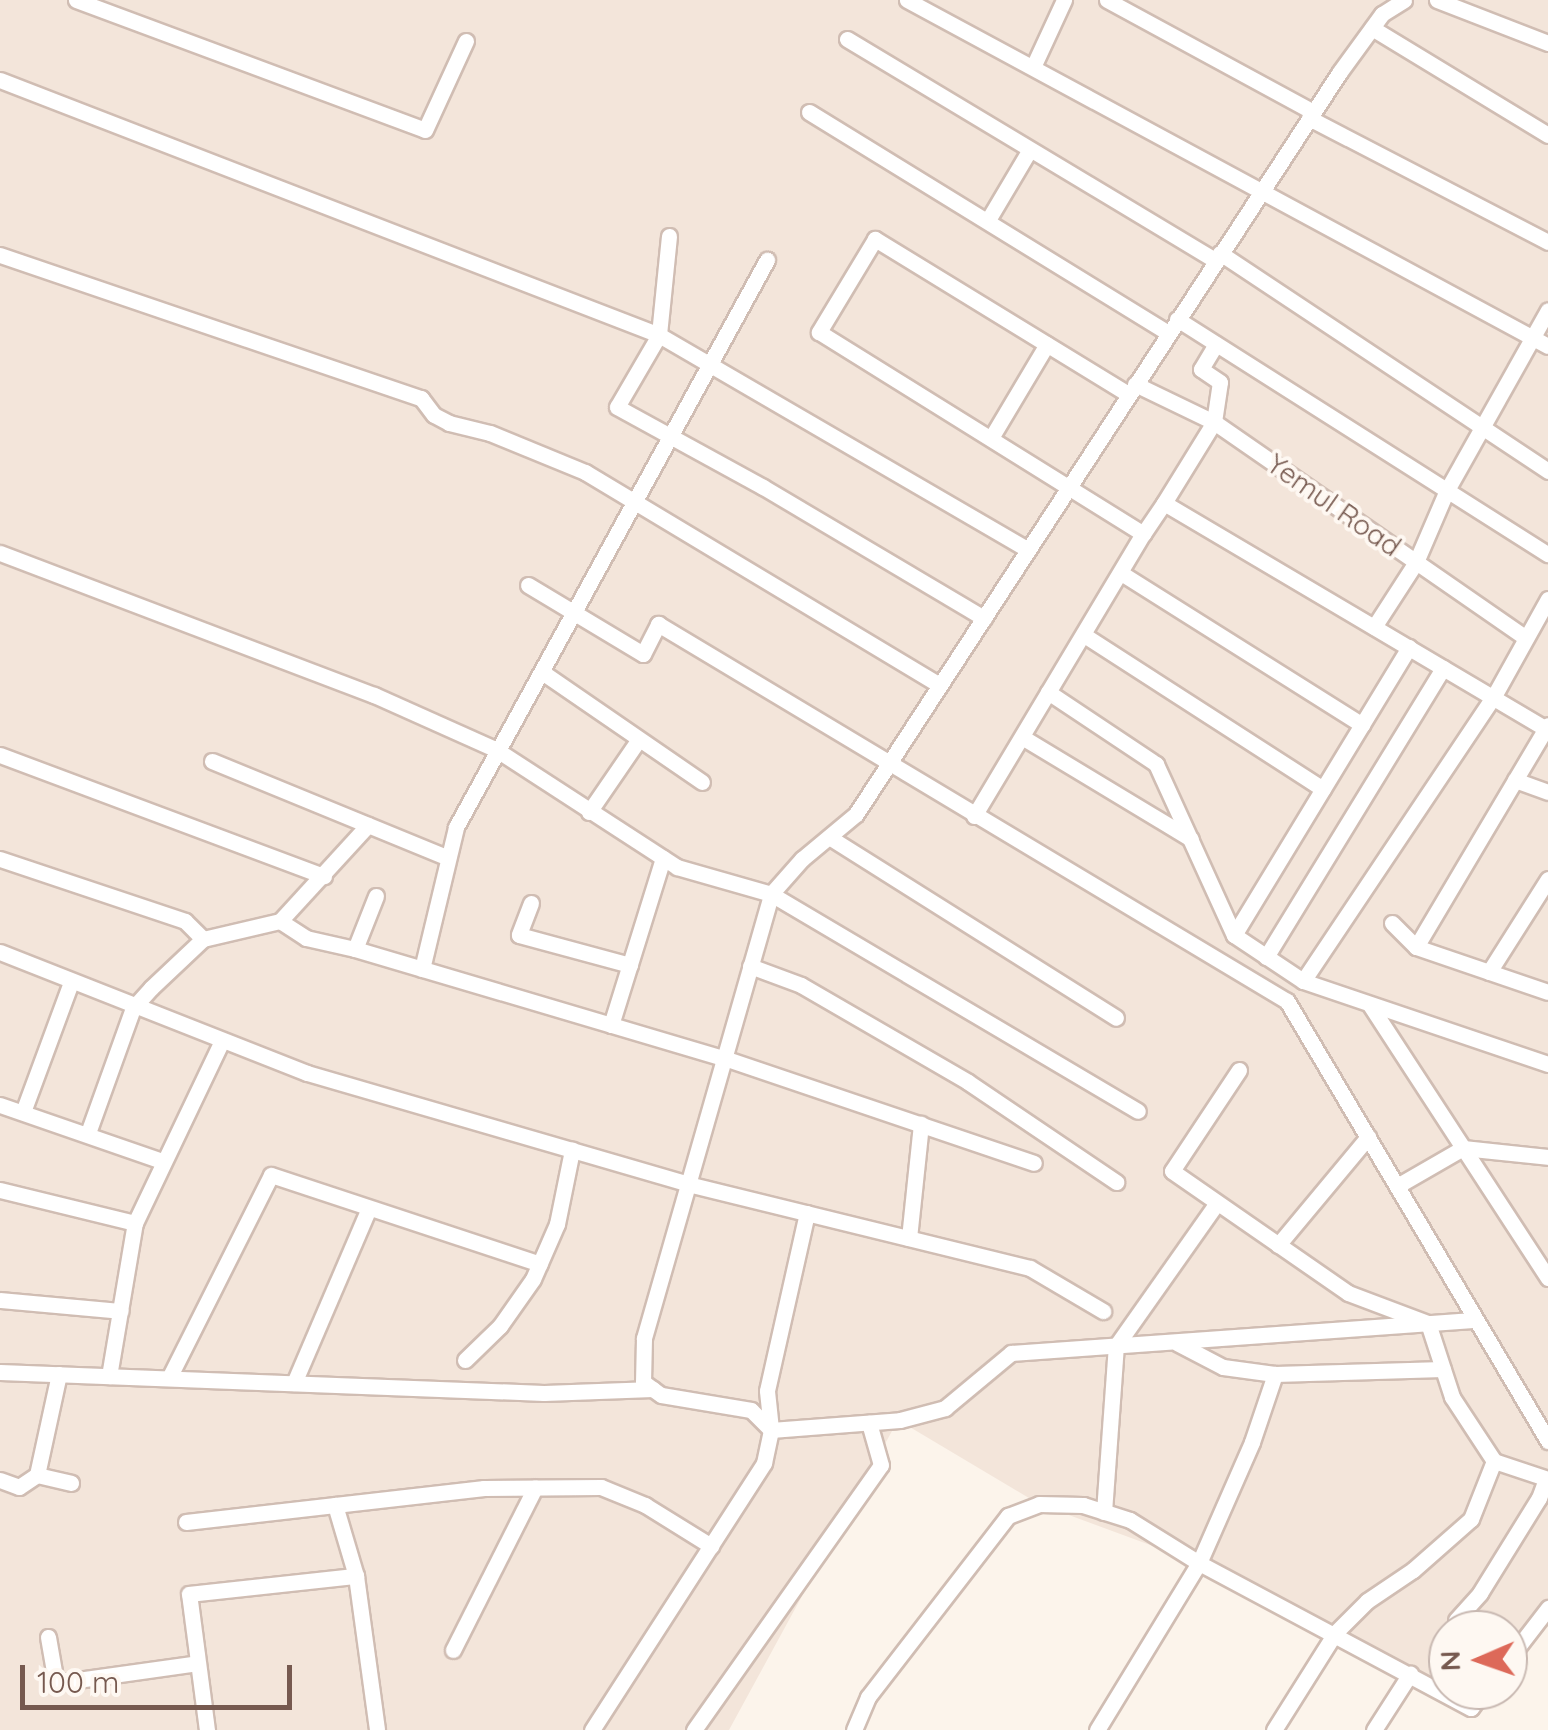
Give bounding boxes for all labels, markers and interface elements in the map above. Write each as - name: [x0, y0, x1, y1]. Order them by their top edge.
- street label: Yemul Road: [1261, 447, 1407, 563]
- north arrow: [1428, 1610, 1528, 1710]
- scale bar: [25, 1645, 298, 1707]
- text: N: [1432, 1650, 1467, 1672]
- text: 100 m: [37, 1663, 119, 1701]

